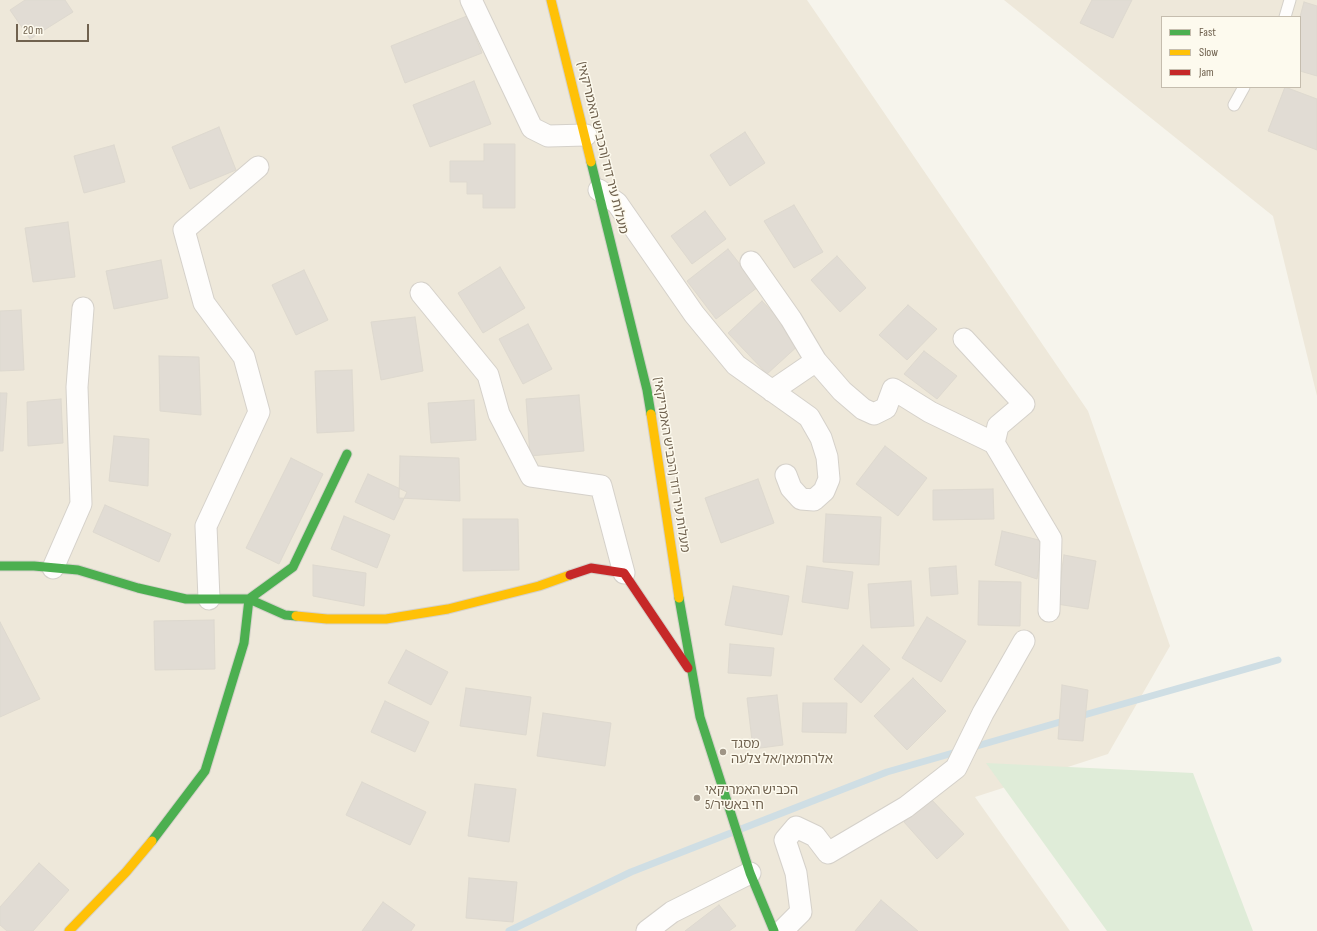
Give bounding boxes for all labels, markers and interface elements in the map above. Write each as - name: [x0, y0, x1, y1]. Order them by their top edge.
- scale bar: [18, 16, 91, 42]
- legend: [1161, 16, 1301, 88]
- text: 20 m: [23, 23, 43, 38]
- text: Fast: [1199, 25, 1216, 40]
- text: Slow: [1199, 45, 1218, 60]
- street label: מעלות עיר דוד (הכביש האמריקאי): [573, 60, 631, 236]
- text: Jam: [1199, 65, 1214, 80]
- street label: מעלות עיר דוד (הכביש האמריקאי): [649, 376, 693, 554]
- place label: מסגד אלרחמאן/אל צלעה: [731, 737, 833, 768]
- marker: מסגד אלרחמאן/אל צלעה: [718, 747, 728, 757]
- place label: הכביש האמריקאי 5/חי באשיר: [705, 783, 798, 814]
- marker: הכביש האמריקאי 5/חי באשיר: [692, 793, 702, 803]

